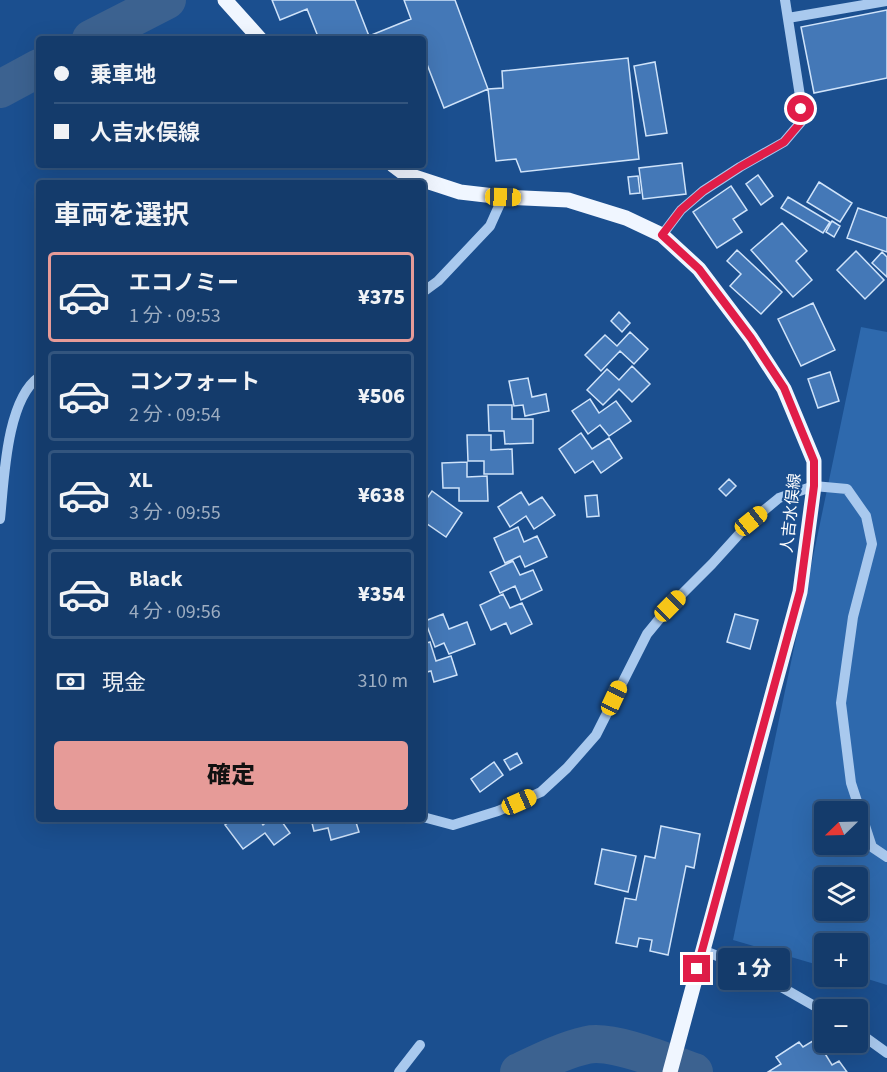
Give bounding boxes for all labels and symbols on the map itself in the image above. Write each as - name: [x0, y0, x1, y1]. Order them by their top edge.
- route start: [787, 95, 814, 122]
- car: [485, 187, 521, 207]
- street label: 人吉水俣線: [776, 472, 806, 554]
- car: [731, 503, 771, 539]
- car: [651, 587, 689, 625]
- car: [598, 678, 630, 718]
- car: [499, 786, 539, 818]
- north arrow: [814, 801, 868, 855]
- callout: 1 分: [718, 948, 790, 990]
- route end: [683, 955, 710, 982]

